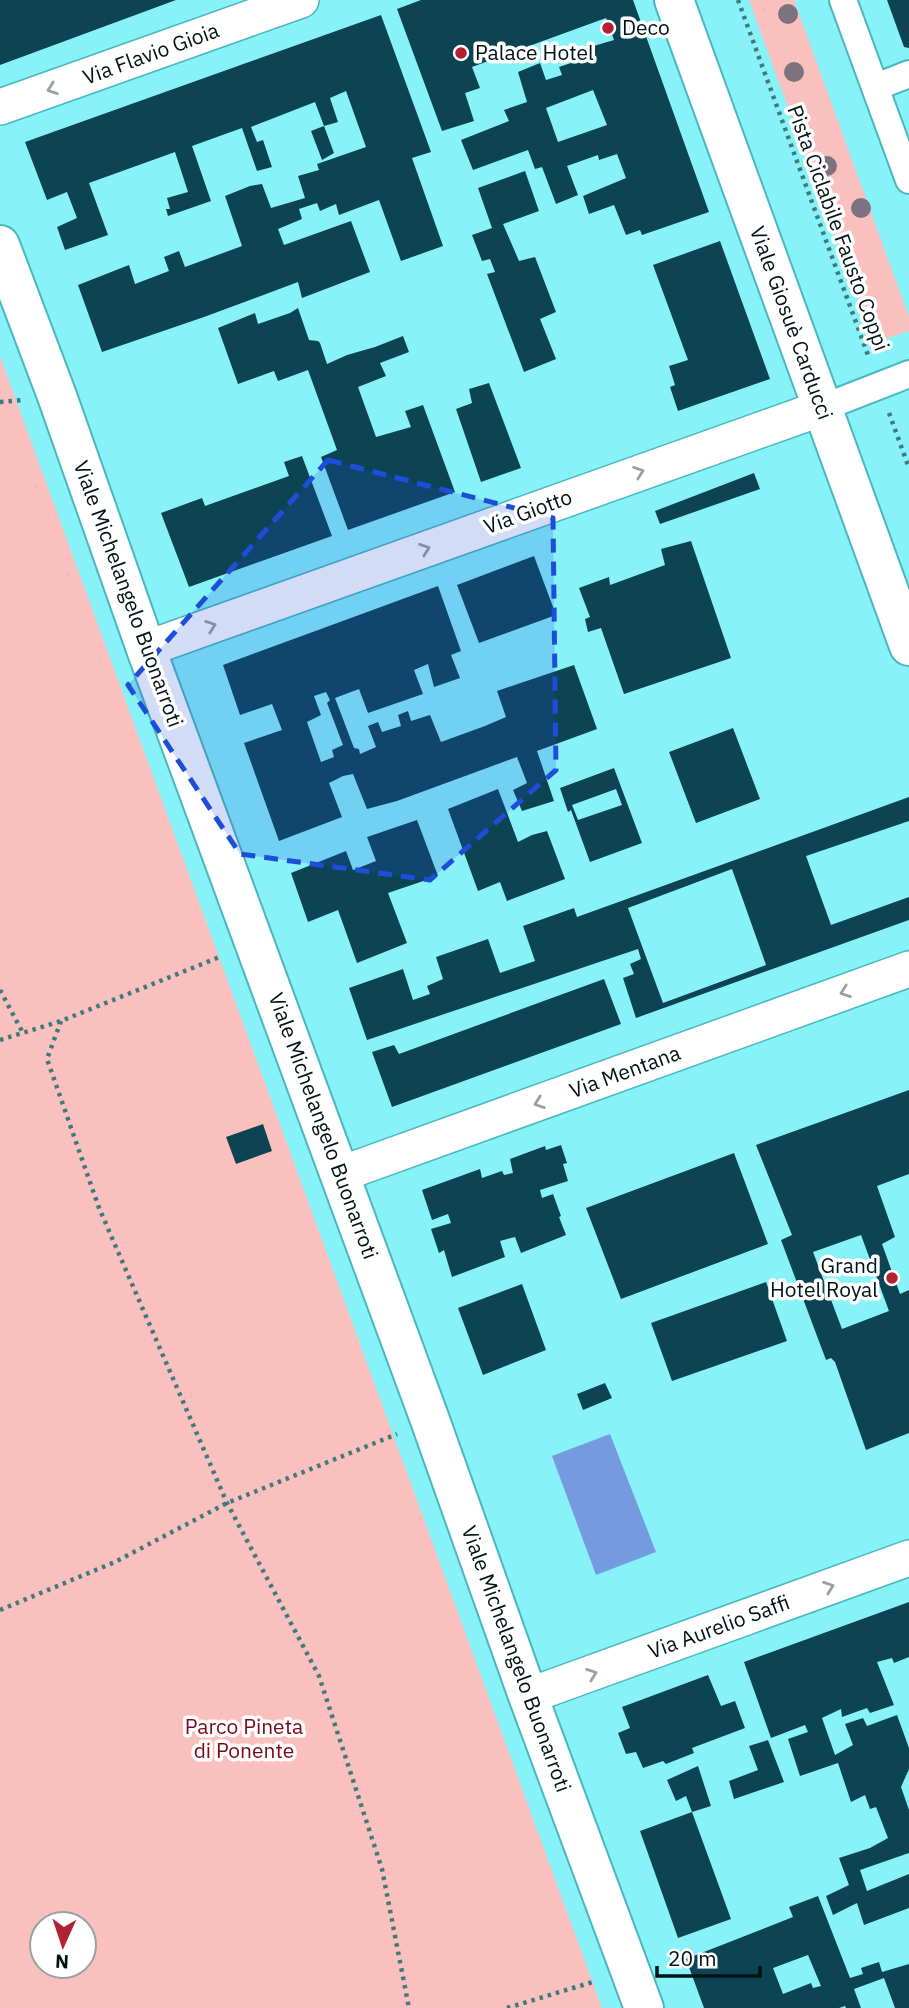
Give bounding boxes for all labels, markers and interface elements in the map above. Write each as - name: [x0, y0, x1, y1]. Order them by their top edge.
- place label: Deco: [622, 13, 670, 41]
- street label: Via Flavio Gioia: [79, 15, 223, 91]
- marker: Deco: [600, 20, 616, 36]
- place label: Palace Hotel: [475, 38, 594, 66]
- marker: Palace Hotel: [453, 45, 469, 61]
- one-way arrow: [47, 81, 59, 95]
- street label: Pista Ciclabile Fausto Coppi: [781, 101, 896, 354]
- street label: Viale Giosuè Carducci: [744, 222, 840, 423]
- street label: Viale Michelangelo Buonarroti: [68, 456, 190, 731]
- one-way arrow: [633, 467, 645, 481]
- street label: Via Giotto: [480, 482, 576, 540]
- one-way arrow: [418, 543, 430, 557]
- one-way arrow: [204, 620, 216, 634]
- one-way arrow: [839, 984, 851, 998]
- street label: Viale Michelangelo Buonarroti: [263, 988, 385, 1263]
- street label: Via Mentana: [565, 1038, 684, 1104]
- one-way arrow: [533, 1095, 545, 1109]
- place label: Grand Hotel Royal: [770, 1251, 878, 1303]
- marker: Grand Hotel Royal: [884, 1270, 900, 1286]
- street label: Viale Michelangelo Buonarroti: [456, 1521, 578, 1796]
- one-way arrow: [822, 1581, 834, 1595]
- street label: Via Aurelio Saffi: [644, 1588, 793, 1665]
- one-way arrow: [586, 1668, 598, 1682]
- park label: Parco Pineta di Ponente: [185, 1712, 303, 1764]
- north arrow: [28, 1910, 98, 1980]
- scale bar: [657, 1934, 760, 1978]
- text: 20 m: [668, 1944, 717, 1972]
- text: N: [55, 1950, 70, 1974]

